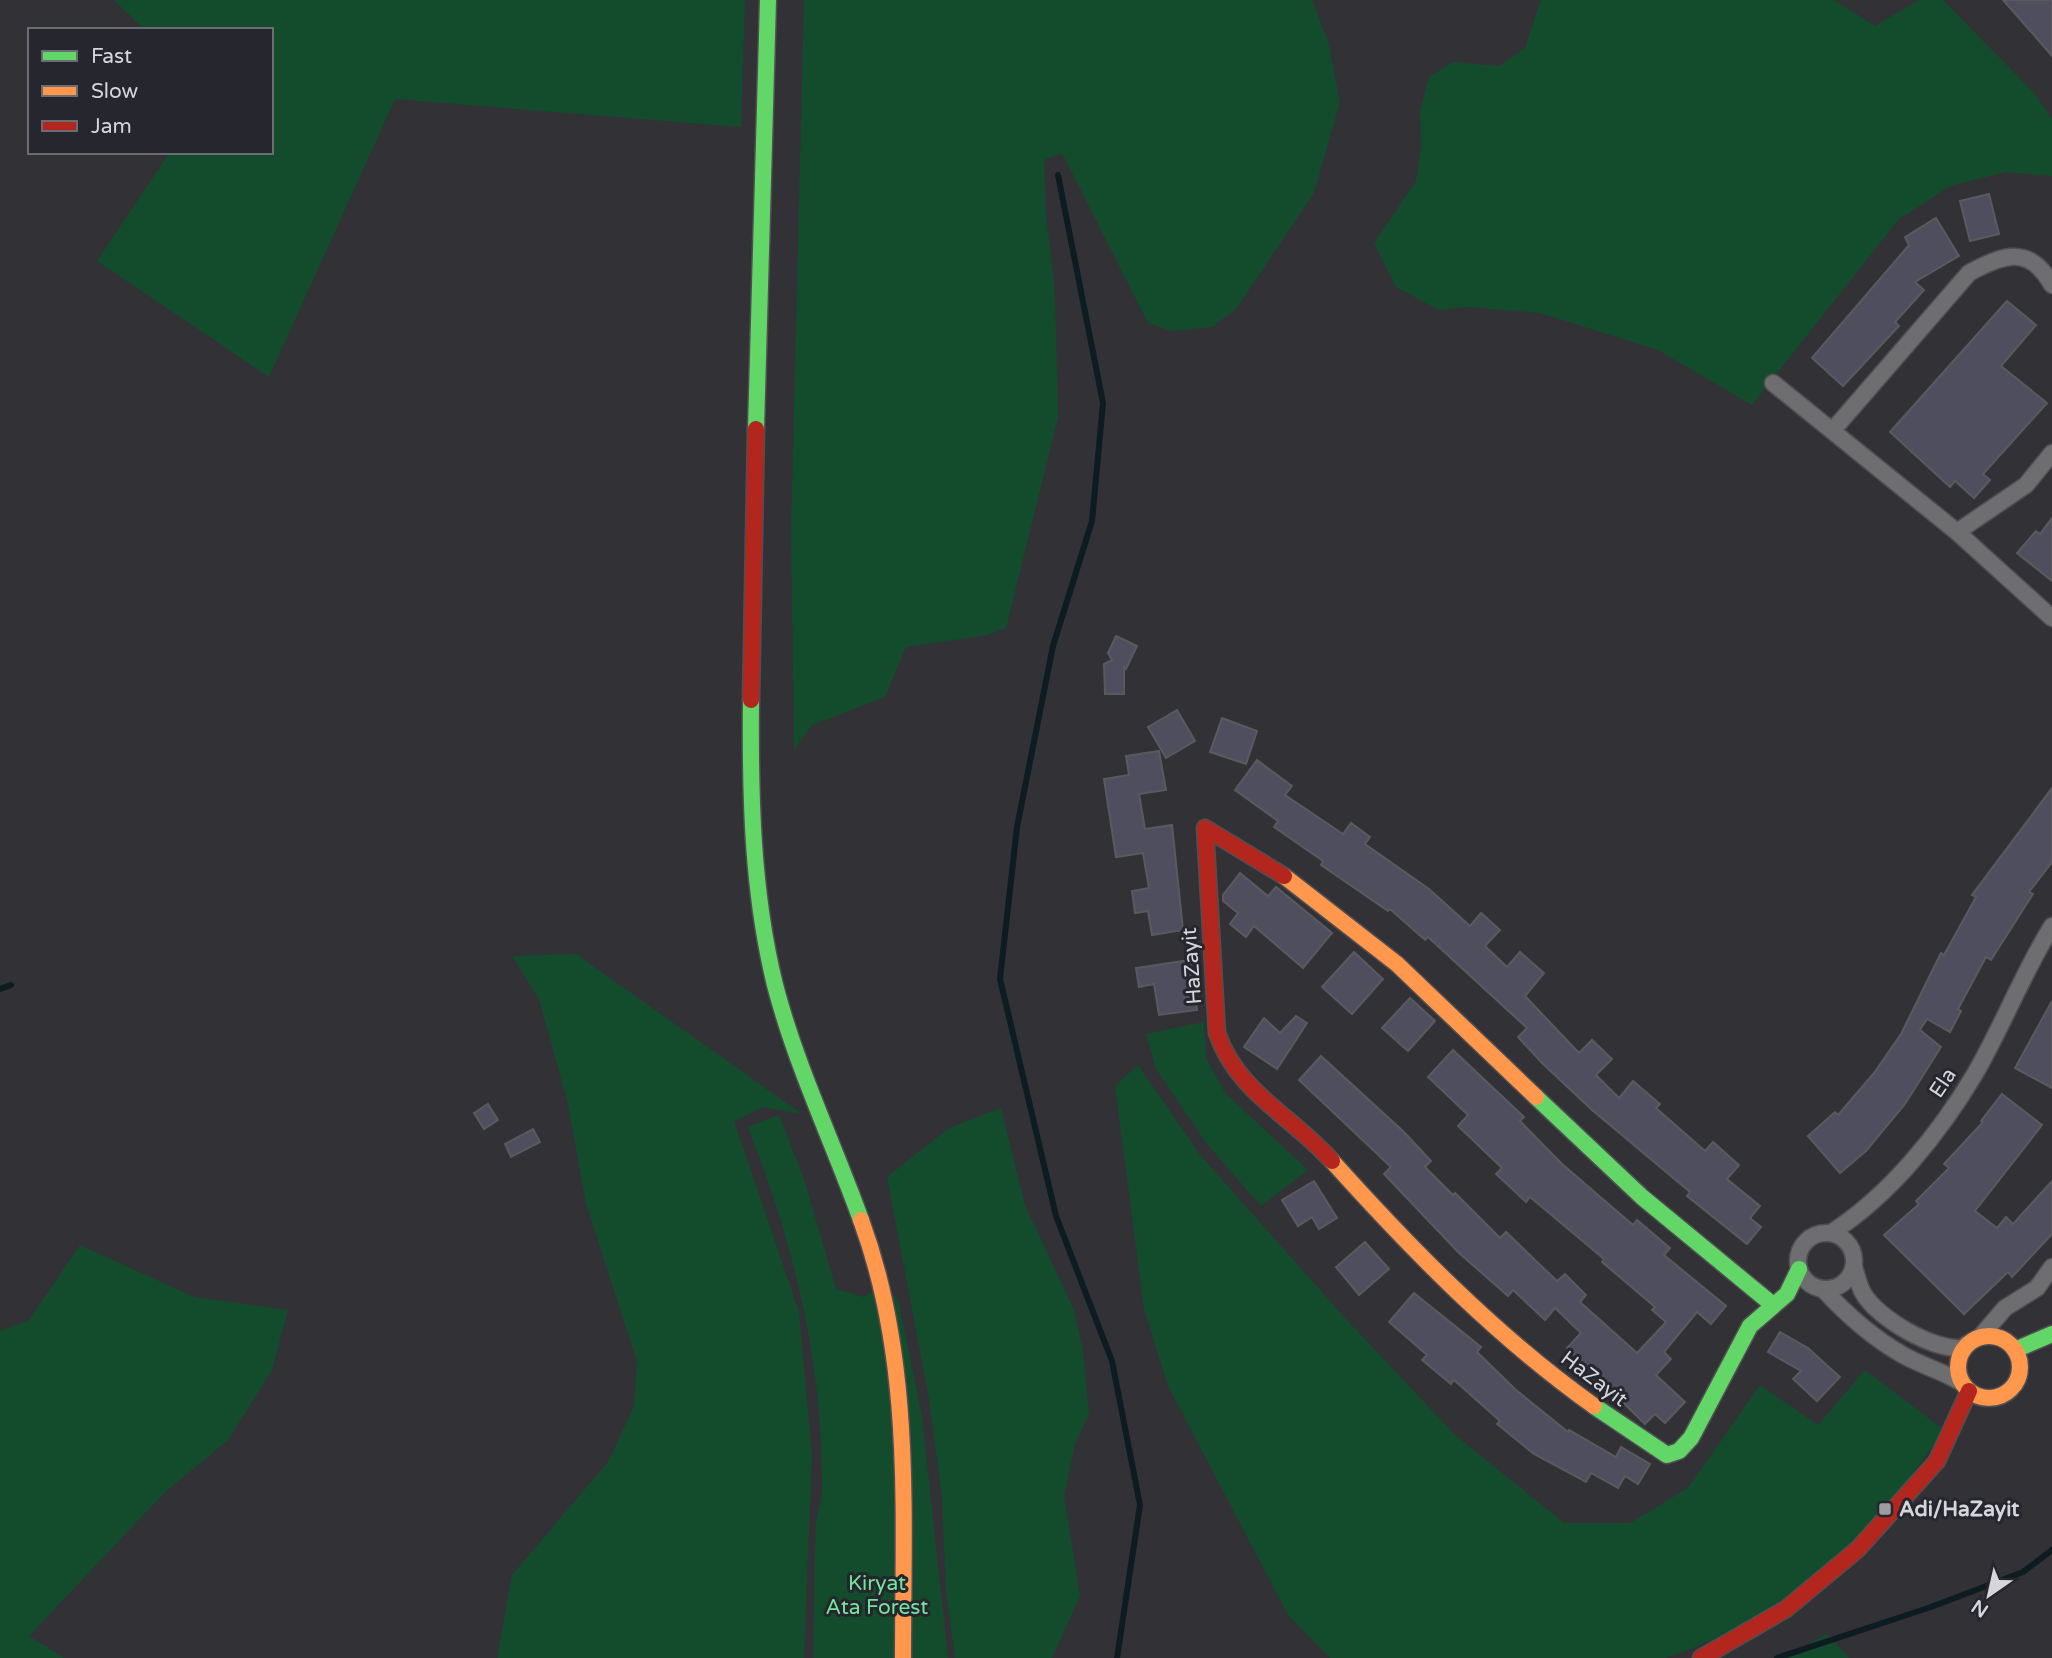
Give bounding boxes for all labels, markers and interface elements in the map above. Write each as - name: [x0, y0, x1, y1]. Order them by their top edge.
- legend: [28, 28, 273, 154]
- text: Fast: [91, 44, 132, 69]
- text: Slow: [91, 79, 139, 104]
- text: Jam: [91, 114, 132, 139]
- street label: HaZayit: [1177, 927, 1207, 1005]
- street label: Ela: [1924, 1063, 1962, 1103]
- street label: HaZayit: [1556, 1346, 1632, 1412]
- place label: Adi/HaZayit: [1899, 1497, 2019, 1522]
- marker: Adi/HaZayit: [1877, 1501, 1893, 1517]
- north arrow: [1954, 1560, 2024, 1630]
- park label: Kiryat Ata Forest: [826, 1571, 928, 1620]
- text: N: [1968, 1595, 1993, 1622]

